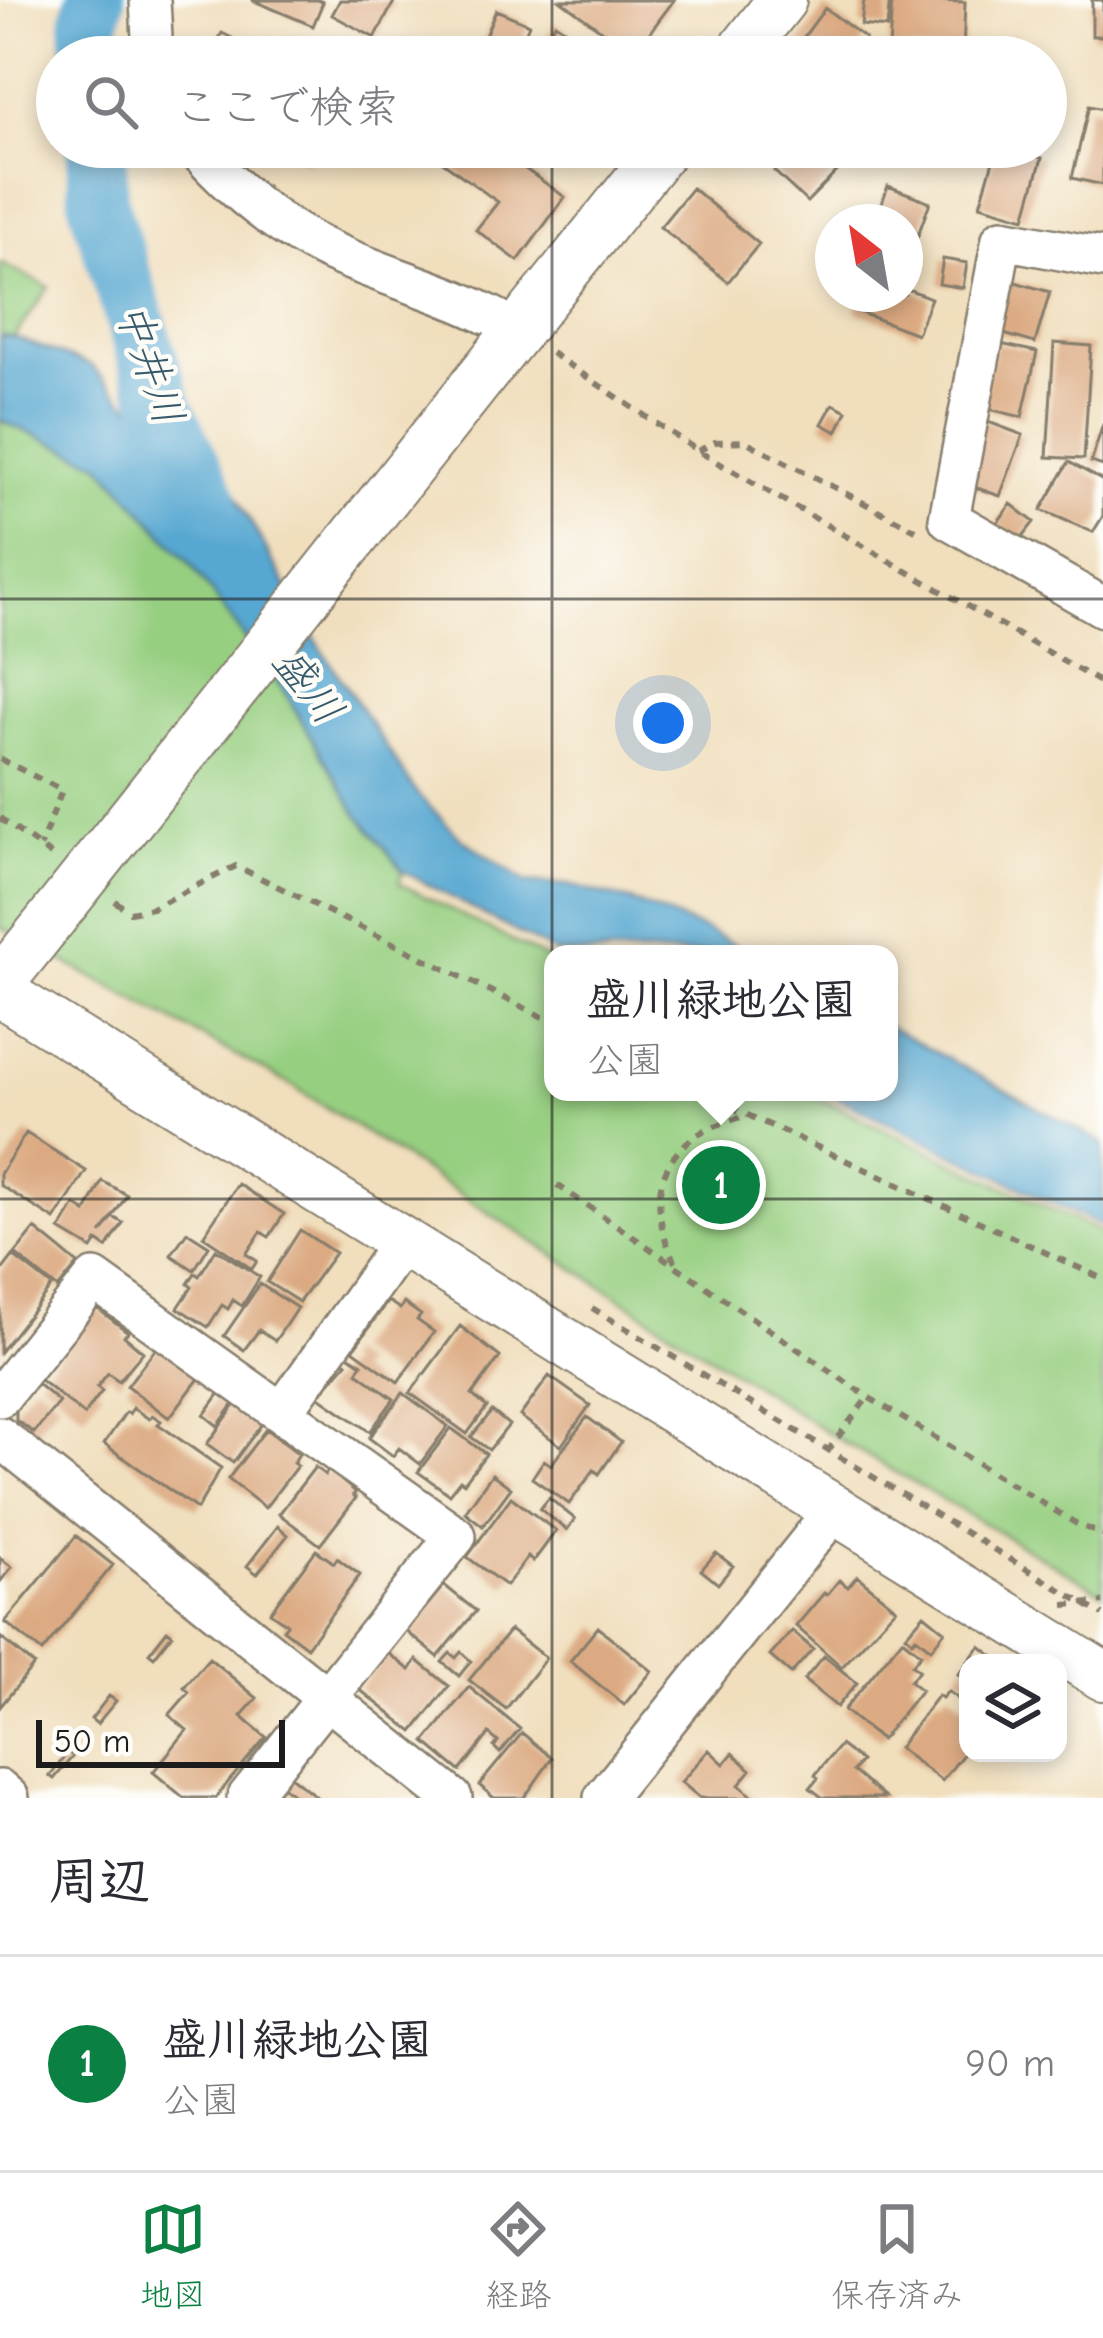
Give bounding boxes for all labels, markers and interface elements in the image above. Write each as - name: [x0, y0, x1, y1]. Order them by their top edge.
- search box: [36, 36, 1067, 168]
- icon: search: [78, 69, 144, 135]
- text: ここで検索: [174, 81, 399, 133]
- north arrow: [815, 204, 923, 312]
- water label: 中井川: [106, 296, 193, 431]
- water label: 盛川: [263, 638, 353, 734]
- your location: [633, 693, 693, 753]
- popup: [544, 945, 898, 1101]
- text: 盛川緑地公園: [586, 974, 856, 1026]
- text: 公園: [586, 1038, 664, 1083]
- pin: 1: [682, 1140, 760, 1230]
- map controls: [959, 1654, 1067, 1762]
- button: layers: [959, 1654, 1067, 1762]
- scale bar: [36, 1714, 285, 1767]
- text: 50 m: [54, 1722, 130, 1760]
- text: 周辺: [48, 1852, 150, 1911]
- text: 盛川緑地公園: [162, 2014, 432, 2066]
- text: 1: [79, 2041, 95, 2086]
- text: 90 m: [965, 2041, 1055, 2086]
- text: 公園: [162, 2078, 240, 2123]
- tab: 地図: [140, 2196, 206, 2316]
- tab: 経路: [485, 2196, 551, 2316]
- tab: 保存済み: [831, 2196, 963, 2316]

